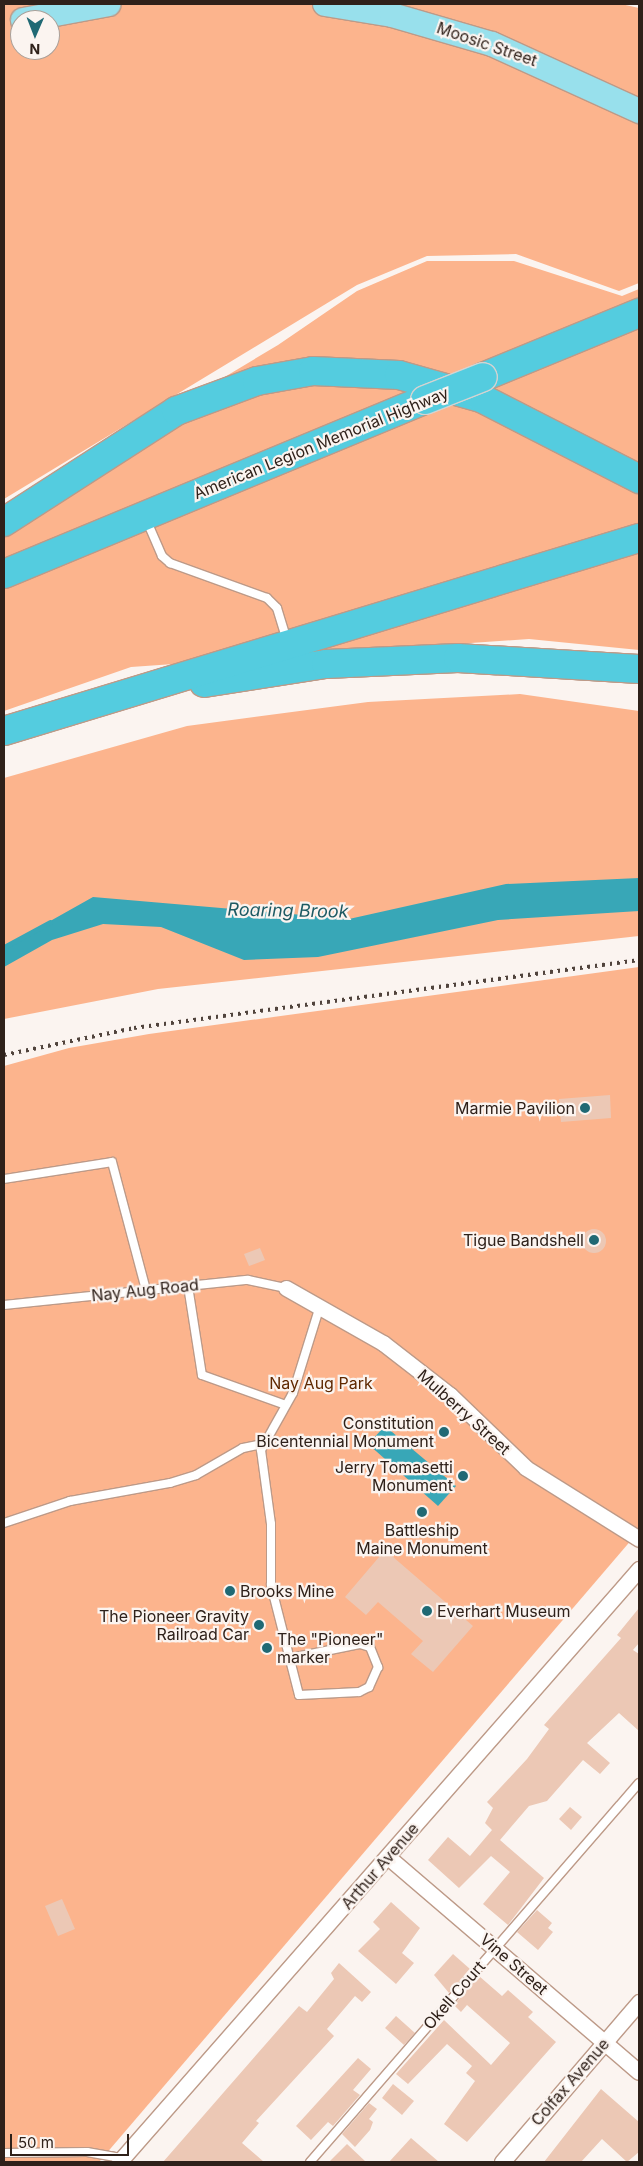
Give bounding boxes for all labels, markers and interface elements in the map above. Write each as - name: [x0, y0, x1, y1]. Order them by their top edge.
- north arrow: [10, 10, 60, 60]
- street label: Moosic Street: [434, 18, 540, 70]
- text: N: [29, 41, 40, 58]
- street label: American Legion Memorial Highway: [191, 383, 451, 503]
- water label: Roaring Brook: [227, 899, 349, 923]
- place label: Marmie Pavilion: [455, 1098, 575, 1118]
- marker: Marmie Pavilion: [579, 1102, 591, 1114]
- place label: Tigue Bandshell: [463, 1230, 584, 1250]
- marker: Tigue Bandshell: [588, 1234, 600, 1246]
- street label: Nay Aug Road: [90, 1275, 200, 1305]
- street label: Mulberry Street: [414, 1365, 514, 1459]
- park label: Nay Aug Park: [269, 1373, 373, 1393]
- place label: Constitution Bicentennial Monument: [256, 1413, 434, 1451]
- marker: Constitution Bicentennial Monument: [438, 1426, 450, 1438]
- place label: Jerry Tomasetti Monument: [335, 1457, 453, 1495]
- marker: Jerry Tomasetti Monument: [457, 1470, 469, 1482]
- marker: Battleship Maine Monument: [416, 1506, 428, 1518]
- place label: Battleship Maine Monument: [356, 1520, 488, 1558]
- place label: Brooks Mine: [240, 1581, 334, 1601]
- marker: Brooks Mine: [224, 1585, 236, 1597]
- place label: Everhart Museum: [437, 1601, 571, 1621]
- marker: Everhart Museum: [421, 1605, 433, 1617]
- place label: The Pioneer Gravity Railroad Car: [99, 1606, 249, 1644]
- marker: The Pioneer Gravity Railroad Car: [253, 1619, 265, 1631]
- place label: The "Pioneer" marker: [277, 1629, 383, 1667]
- marker: The "Pioneer" marker: [261, 1642, 273, 1654]
- street label: Arthur Avenue: [337, 1819, 423, 1913]
- street label: Vine Street: [476, 1929, 552, 1999]
- street label: Okell Court: [419, 1957, 489, 2033]
- street label: Colfax Avenue: [527, 2034, 613, 2130]
- scale bar: [12, 2124, 131, 2156]
- text: 50 m: [18, 2133, 54, 2152]

